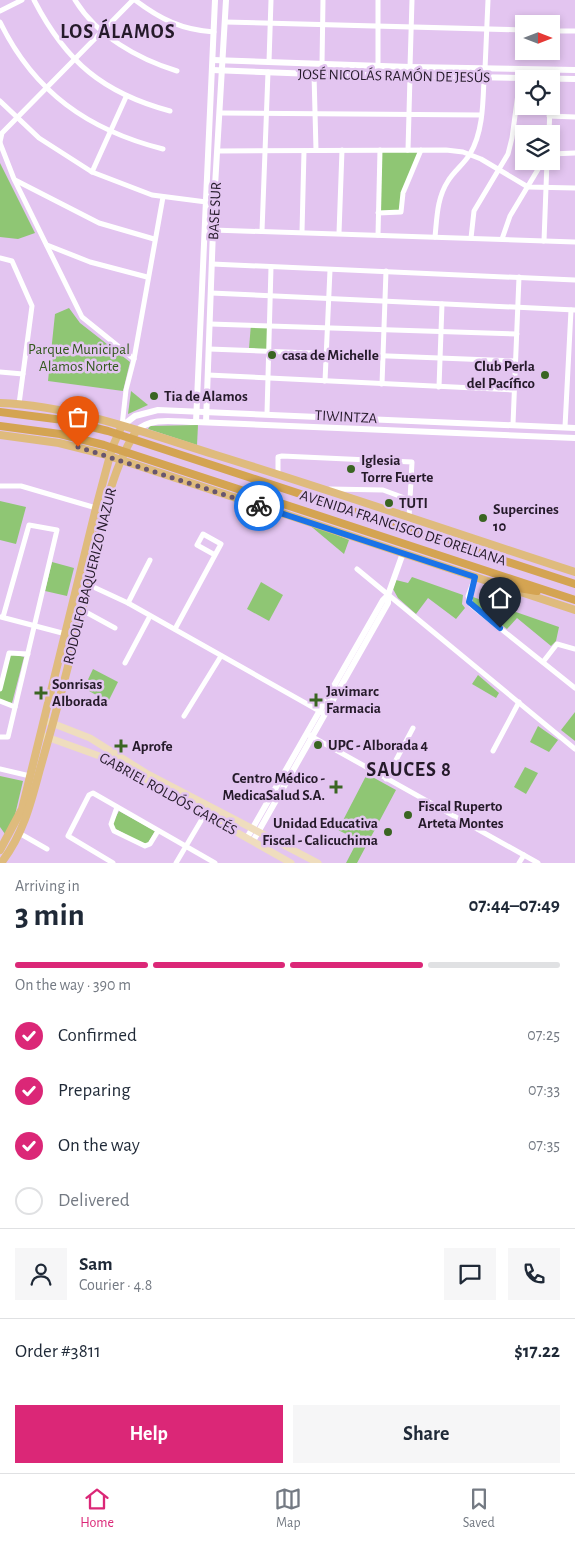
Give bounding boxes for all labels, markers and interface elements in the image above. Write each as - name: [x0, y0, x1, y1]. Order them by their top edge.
- north arrow: [515, 15, 560, 60]
- map controls: [515, 15, 560, 170]
- district label: LOS ÁLAMOS: [60, 18, 176, 42]
- street label: JOSÉ NICOLÁS RAMÓN DE JESÚS: [298, 65, 490, 85]
- button: locate: [515, 70, 560, 115]
- button: layers: [515, 125, 560, 170]
- street label: BASE SUR: [206, 181, 224, 241]
- park label: Parque Municipal Alamos Norte: [28, 342, 130, 374]
- place label: casa de Michelle: [282, 348, 379, 363]
- marker: casa de Michelle: [266, 349, 278, 361]
- place label: Club Perla del Pacífico: [467, 359, 535, 391]
- marker: Club Perla del Pacífico: [539, 369, 551, 381]
- place label: Tia de Alamos: [164, 389, 248, 404]
- marker: Tia de Alamos: [148, 390, 160, 402]
- pin: [57, 396, 99, 447]
- icon: bag: [64, 403, 92, 431]
- street label: TIWINTZA: [314, 408, 378, 426]
- place label: Iglesia Torre Fuerte: [361, 453, 433, 485]
- marker: Iglesia Torre Fuerte: [345, 463, 357, 475]
- courier: [234, 481, 284, 531]
- street label: RODOLFO BAQUERIZO NAZUR: [61, 486, 119, 666]
- street label: AVENIDA FRANCISCO DE ORELLANA: [298, 488, 508, 569]
- icon: bike: [245, 492, 273, 520]
- place label: TUTI: [399, 496, 428, 511]
- marker: TUTI: [383, 497, 395, 509]
- place label: Supercines 10: [493, 502, 559, 534]
- marker: Supercines 10: [477, 512, 489, 524]
- pin: [479, 577, 521, 628]
- icon: home: [486, 584, 514, 612]
- place label: Sonrisas Alborada: [52, 677, 108, 709]
- place label: Javimarc Farmacia: [326, 684, 381, 716]
- marker: Sonrisas Alborada: [34, 686, 48, 700]
- marker: Javimarc Farmacia: [310, 694, 322, 706]
- place label: UPC - Alborada 4: [328, 738, 429, 753]
- marker: Aprofe: [114, 739, 128, 753]
- place label: Aprofe: [132, 739, 173, 754]
- marker: UPC - Alborada 4: [312, 739, 324, 751]
- street label: GABRIEL ROLDÓS GARCÉS: [97, 748, 240, 838]
- district label: SAUCES 8: [366, 760, 452, 780]
- place label: Centro Médico - MedicaSalud S.A.: [222, 771, 325, 803]
- marker: Centro Médico - MedicaSalud S.A.: [329, 780, 343, 794]
- place label: Fiscal Ruperto Arteta Montes: [418, 799, 504, 831]
- marker: Fiscal Ruperto Arteta Montes: [402, 809, 414, 821]
- place label: Unidad Educativa Fiscal - Calicuchima: [262, 816, 378, 848]
- marker: Unidad Educativa Fiscal - Calicuchima: [382, 826, 394, 838]
- text: Arriving in: [15, 878, 80, 894]
- text: 07:44–07:49: [468, 896, 560, 915]
- text: 3 min: [15, 899, 85, 931]
- text: On the way · 390 m: [15, 977, 131, 993]
- icon: check: [15, 1022, 43, 1050]
- text: Confirmed: [58, 1026, 137, 1045]
- text: 07:25: [527, 1027, 560, 1043]
- icon: check: [15, 1077, 43, 1105]
- text: Preparing: [58, 1081, 131, 1100]
- text: 07:33: [528, 1082, 560, 1098]
- icon: check: [15, 1132, 43, 1160]
- text: On the way: [58, 1136, 140, 1155]
- text: 07:35: [528, 1137, 560, 1153]
- text: Delivered: [58, 1191, 130, 1210]
- button: person: [15, 1248, 67, 1300]
- button: chat: [444, 1248, 496, 1300]
- button: phone: [508, 1248, 560, 1300]
- text: Sam: [79, 1255, 113, 1274]
- text: Courier · 4.8: [79, 1277, 152, 1293]
- text: Order #3811: [15, 1342, 101, 1361]
- text: $17.22: [514, 1342, 560, 1361]
- button: Help: [15, 1405, 283, 1463]
- button: Share: [293, 1405, 560, 1463]
- tab: Home: [80, 1485, 114, 1532]
- tab: Map: [274, 1485, 302, 1532]
- tab: Saved: [463, 1485, 495, 1532]

